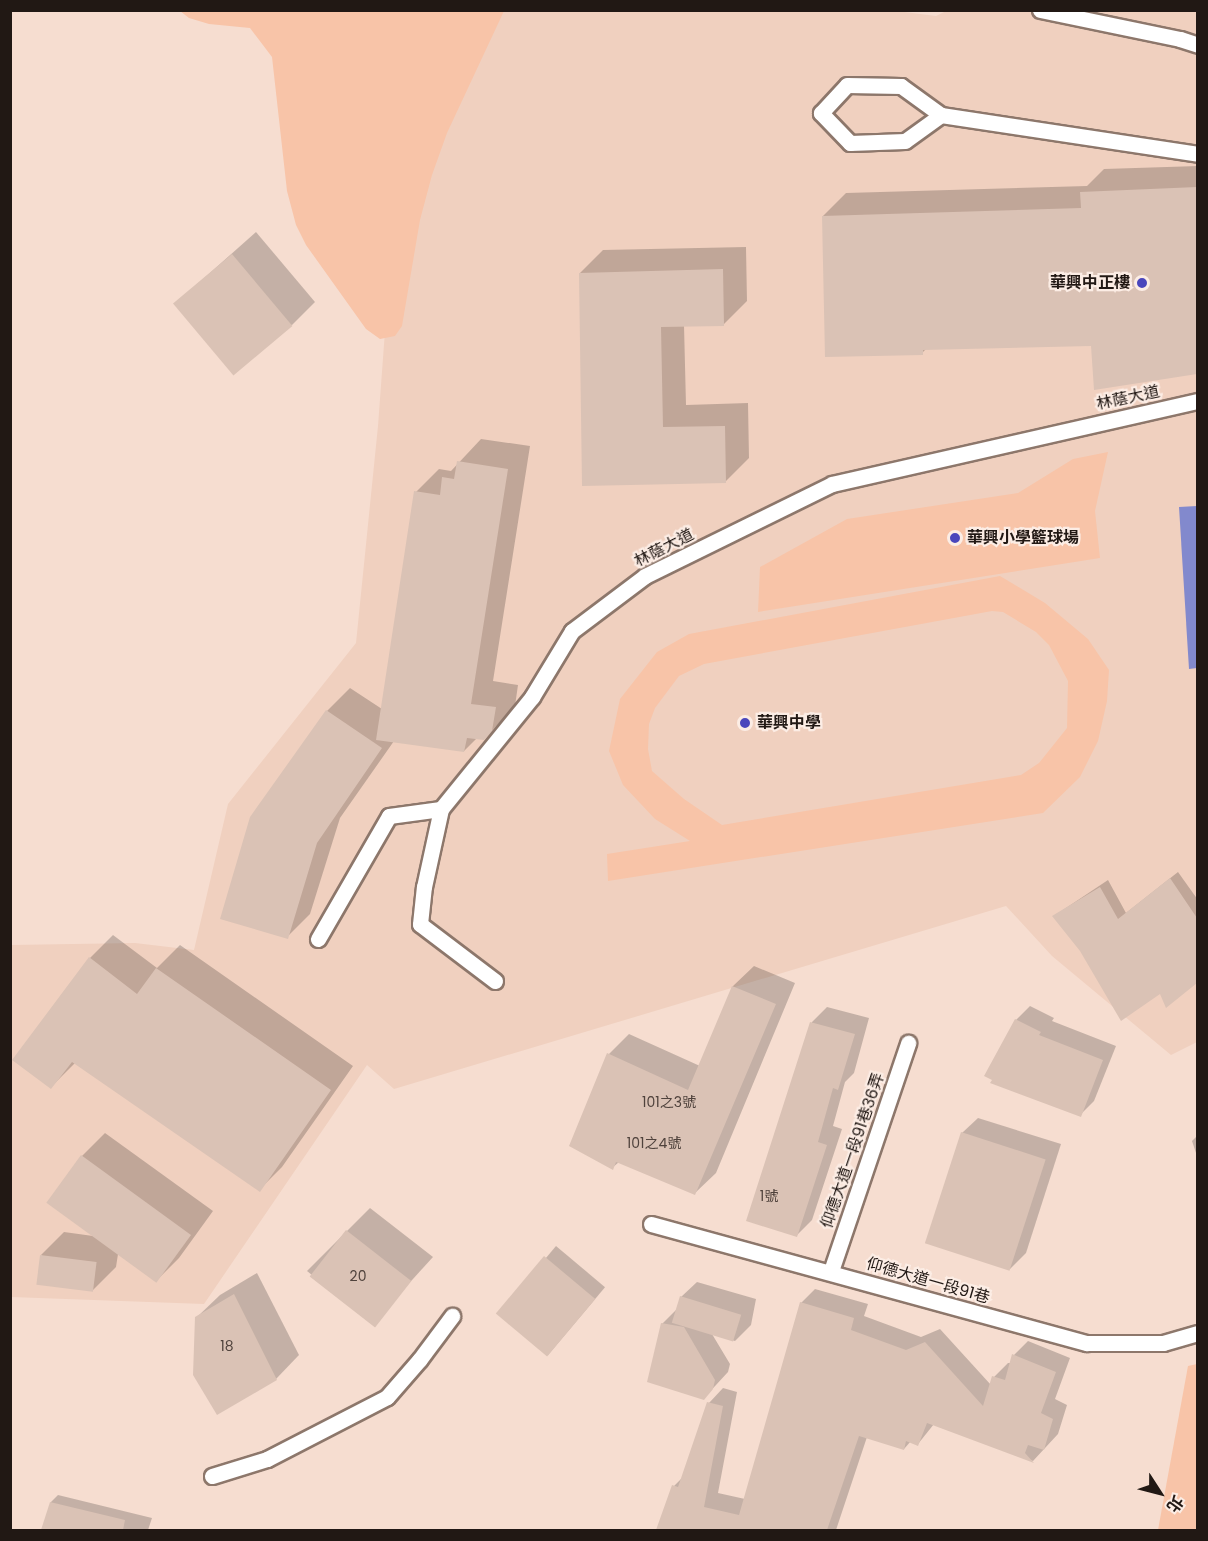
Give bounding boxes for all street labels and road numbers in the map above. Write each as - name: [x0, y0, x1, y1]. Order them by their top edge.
- street label: 林蔭大道: [1095, 382, 1161, 414]
- street label: 林蔭大道: [631, 525, 697, 571]
- street label: 仰德大道一段91巷36弄: [817, 1071, 889, 1231]
- street label: 仰德大道一段91巷: [864, 1254, 992, 1308]

